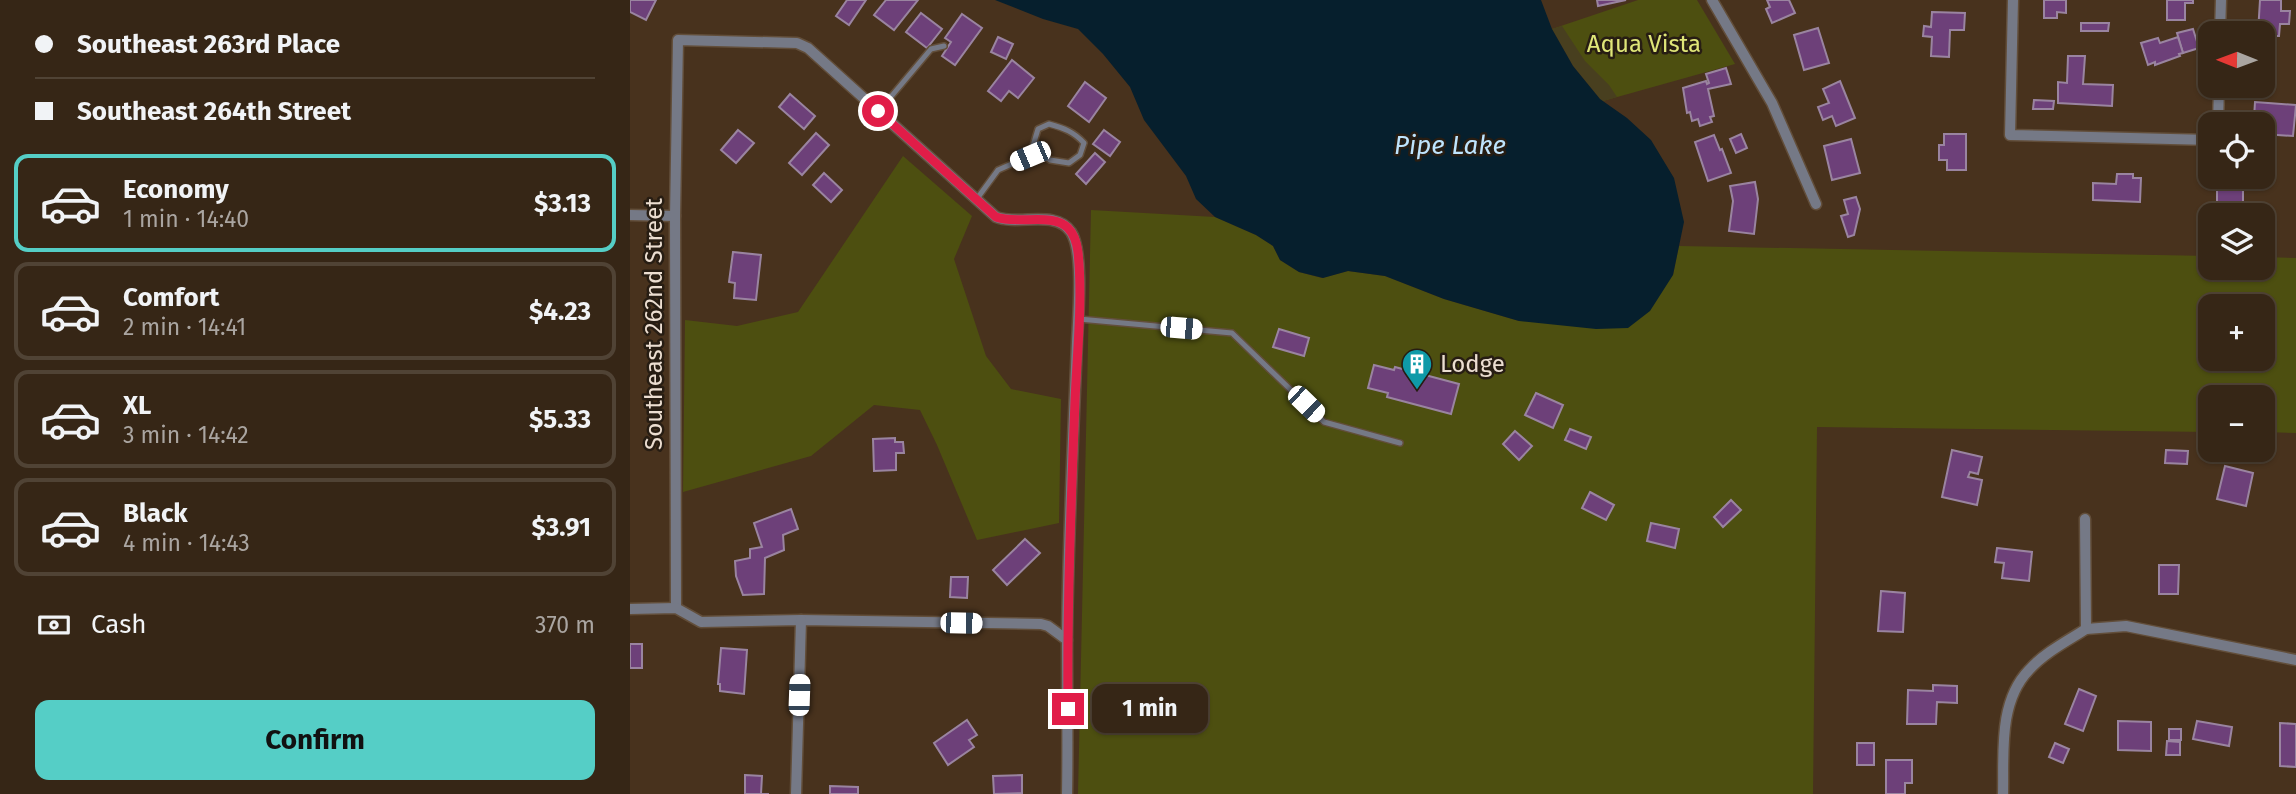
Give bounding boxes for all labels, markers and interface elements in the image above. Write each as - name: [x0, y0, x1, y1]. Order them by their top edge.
- north arrow: [2198, 21, 2275, 98]
- map controls: [2198, 21, 2275, 462]
- text: Southeast 263rd Place: [77, 29, 340, 60]
- park label: Aqua Vista: [1587, 30, 1701, 58]
- route start: [862, 95, 894, 127]
- text: Southeast 264th Street: [77, 96, 351, 127]
- button: locate: [2198, 112, 2275, 189]
- water label: Pipe Lake: [1394, 130, 1506, 161]
- car: [1007, 138, 1054, 174]
- icon: car: [39, 172, 102, 235]
- text: Economy: [123, 174, 229, 205]
- text: $3.13: [534, 188, 591, 219]
- street label: Southeast 262nd Street: [640, 198, 668, 450]
- button: layers: [2198, 203, 2275, 280]
- text: 1 min · 14:40: [123, 205, 249, 233]
- icon: car: [39, 280, 102, 343]
- text: Comfort: [123, 282, 219, 313]
- button: +: [2198, 294, 2275, 371]
- text: $4.23: [529, 296, 591, 327]
- text: 2 min · 14:41: [123, 313, 246, 341]
- car: [1160, 316, 1203, 340]
- building icon: Lodge: [1400, 347, 1434, 391]
- place label: Lodge: [1440, 350, 1505, 378]
- car: [1284, 382, 1329, 426]
- button: −: [2198, 385, 2275, 462]
- icon: car: [39, 388, 102, 451]
- text: XL: [123, 390, 151, 421]
- text: $5.33: [529, 404, 591, 435]
- text: 3 min · 14:42: [123, 421, 249, 449]
- icon: car: [39, 496, 102, 559]
- text: Black: [123, 498, 188, 529]
- text: $3.91: [531, 512, 591, 543]
- text: 4 min · 14:43: [123, 529, 250, 557]
- icon: cash: [35, 606, 73, 644]
- text: Cash: [91, 609, 147, 640]
- text: 370 m: [535, 611, 595, 639]
- car: [940, 612, 983, 634]
- car: [788, 674, 811, 716]
- callout: 1 min: [1092, 684, 1208, 734]
- route end: [1052, 693, 1084, 725]
- text: 1 min: [1122, 694, 1178, 722]
- button: Confirm: [35, 700, 595, 780]

